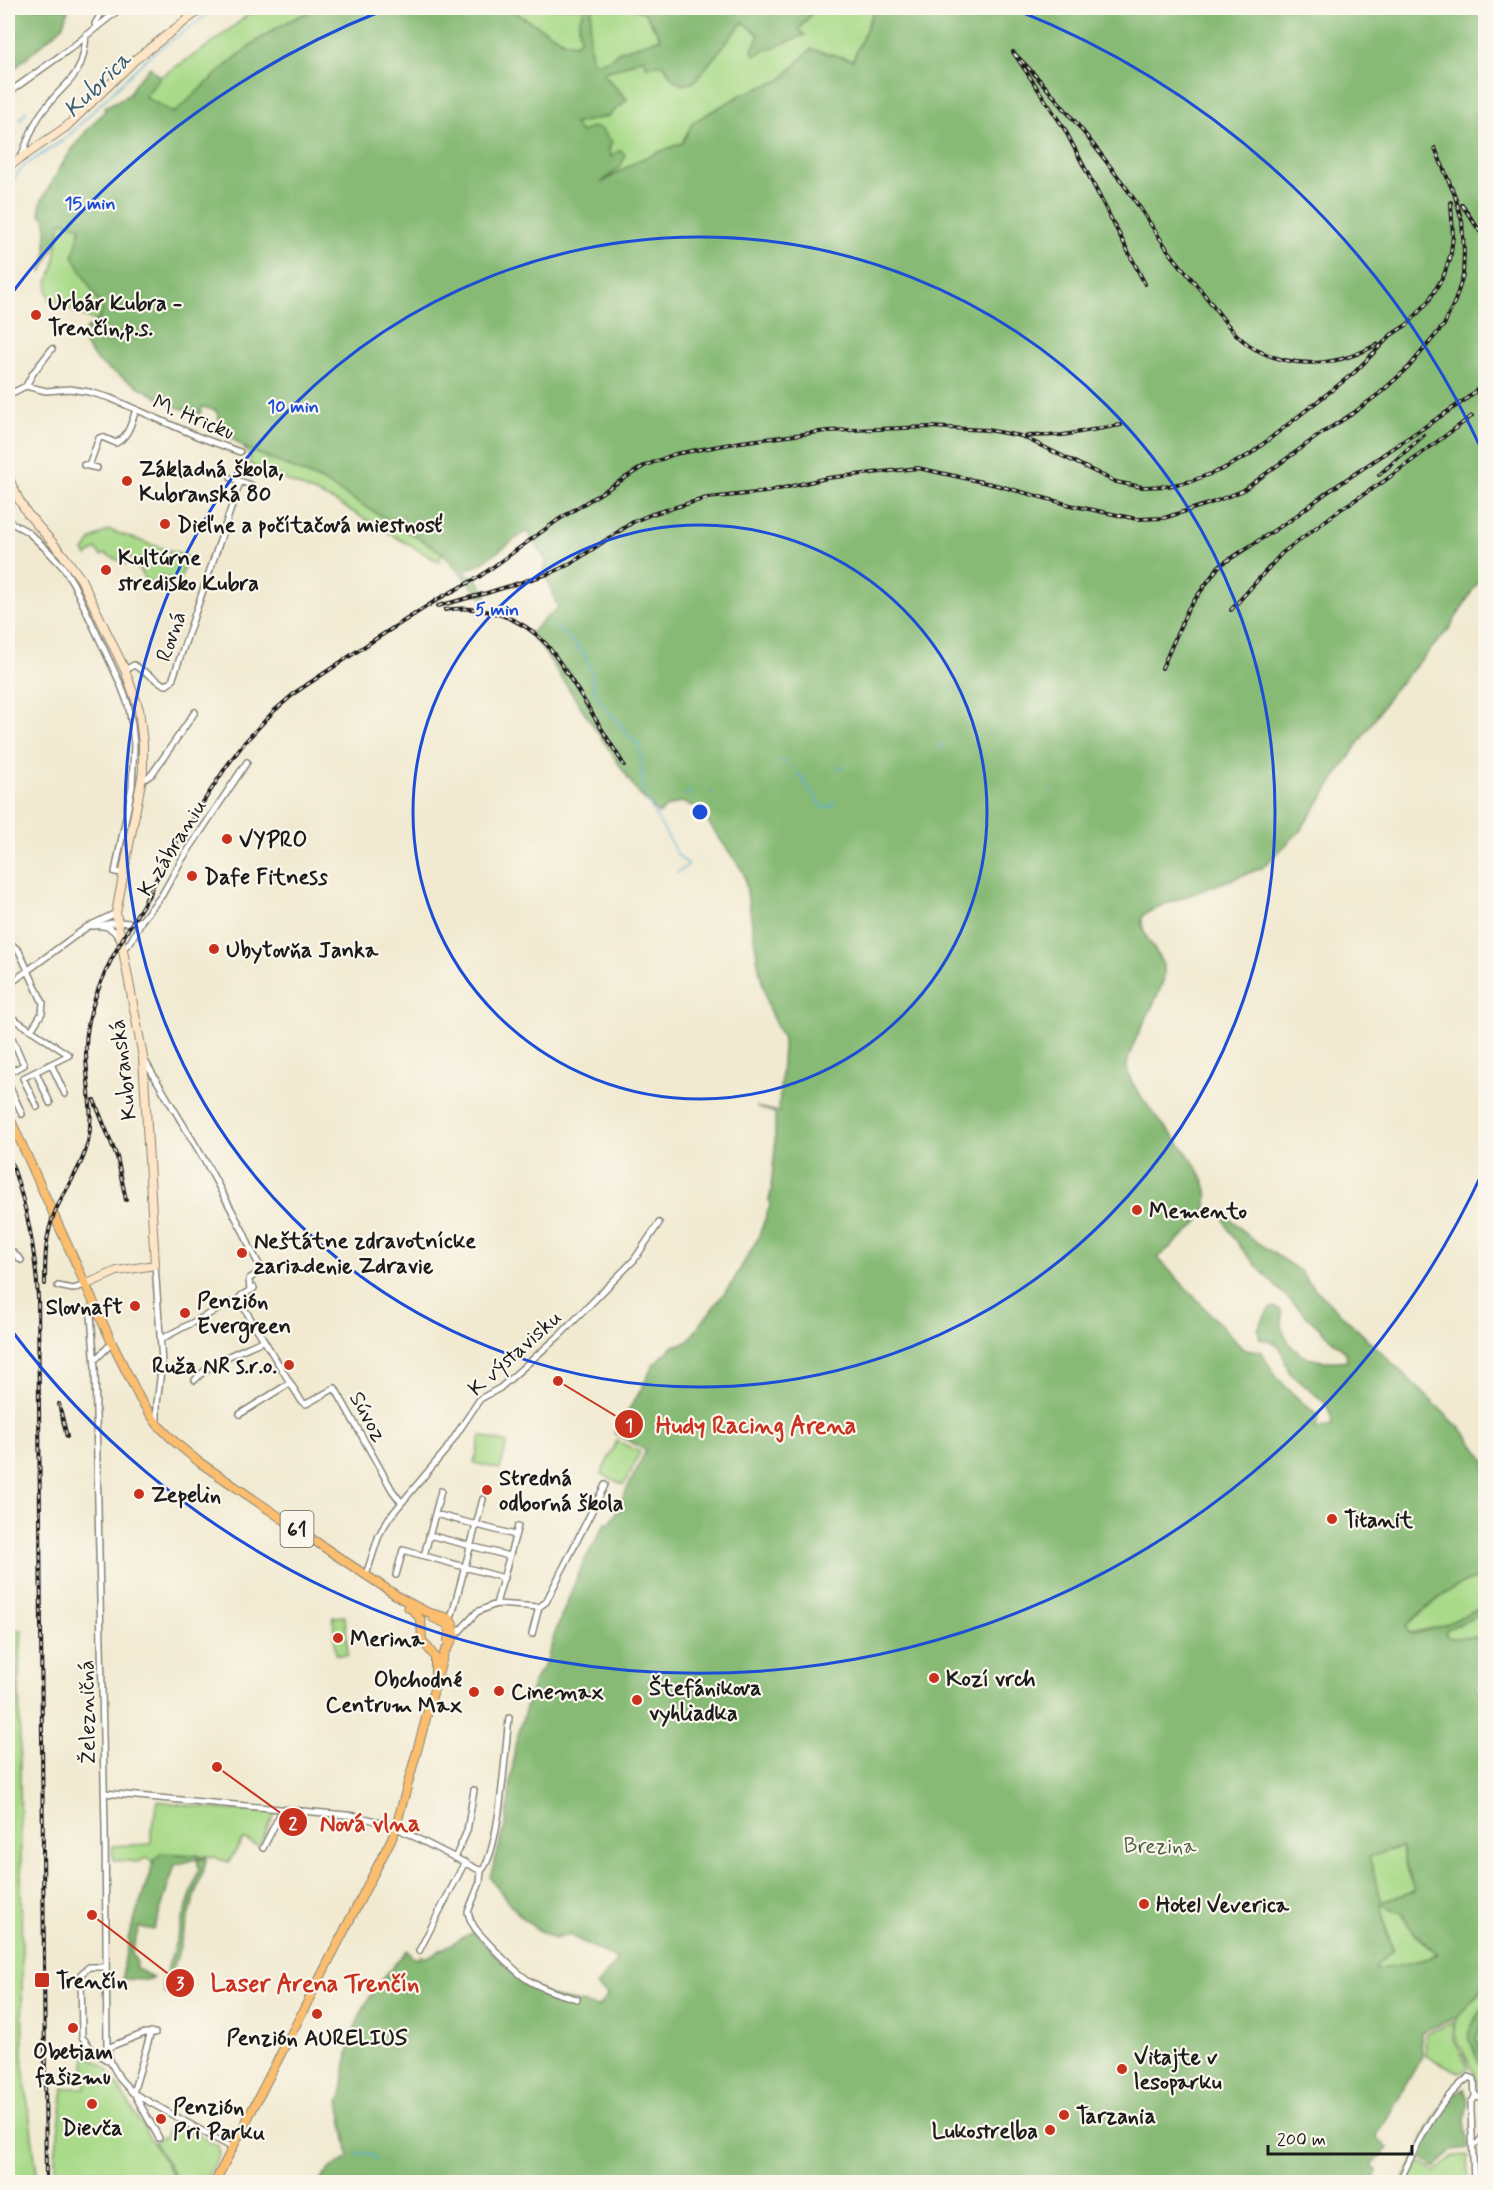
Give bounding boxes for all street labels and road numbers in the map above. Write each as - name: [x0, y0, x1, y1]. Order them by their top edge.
- street label: M. Hricku: [148, 389, 238, 447]
- street label: Rovná: [150, 608, 194, 666]
- street label: K zábraniu: [132, 794, 214, 902]
- street label: Kubranská: [104, 1018, 144, 1122]
- street label: K výstavisku: [463, 1304, 568, 1403]
- street label: Súvoz: [342, 1387, 393, 1447]
- road number: 61: [280, 1511, 314, 1547]
- street label: Železničná: [73, 1660, 103, 1764]

